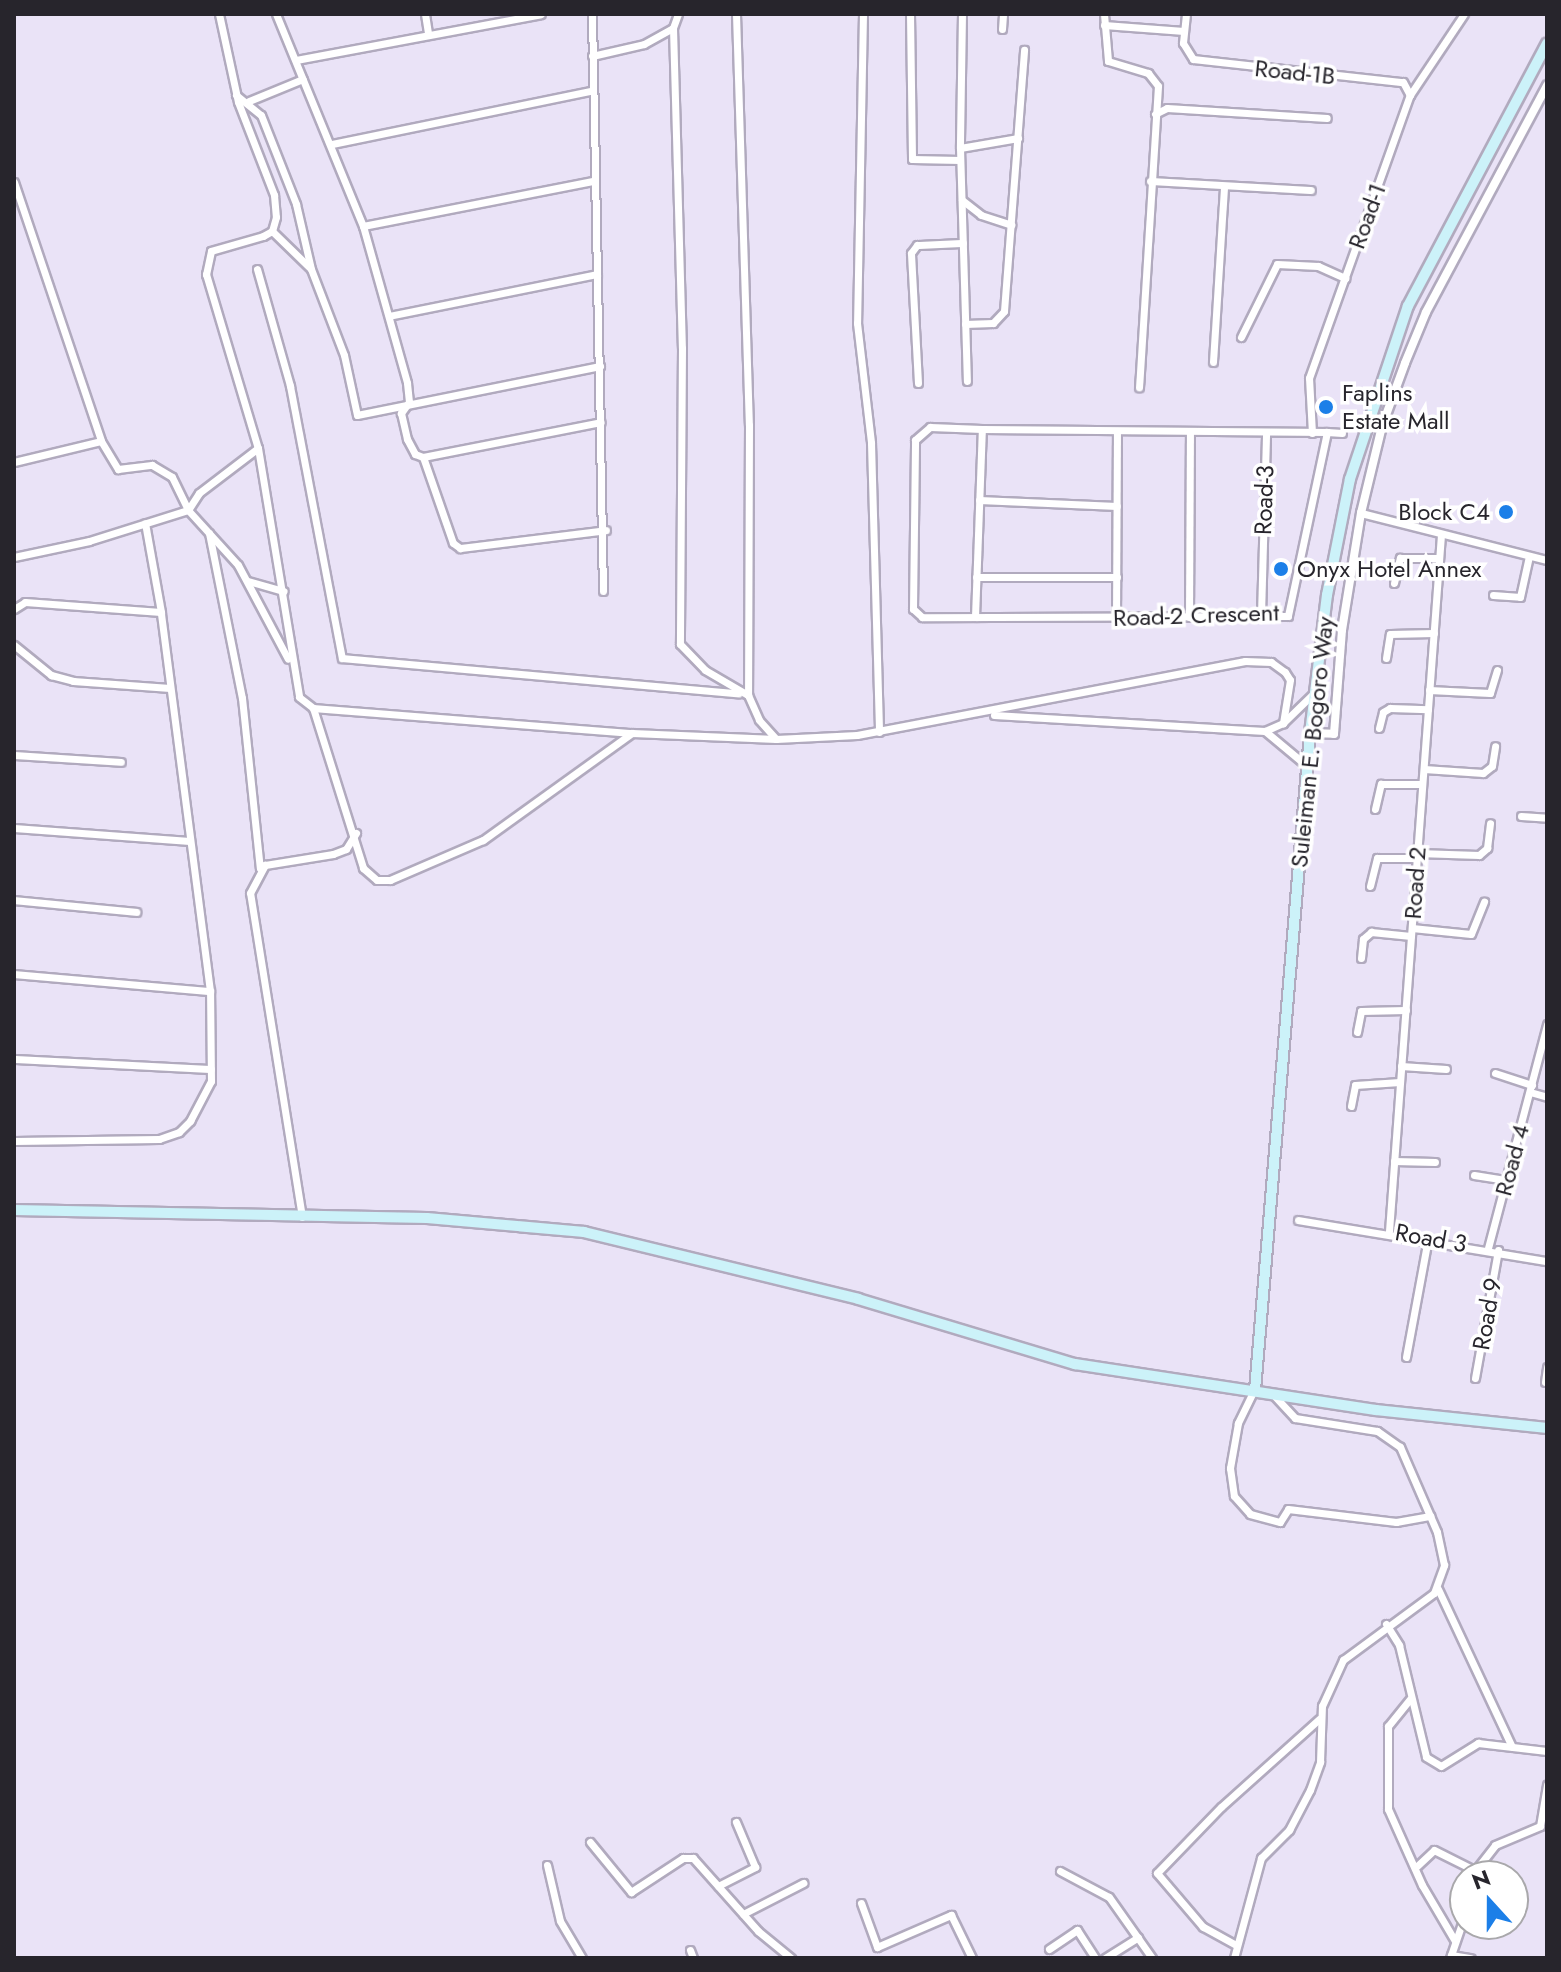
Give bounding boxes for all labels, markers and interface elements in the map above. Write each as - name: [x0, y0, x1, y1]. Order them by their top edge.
- street label: Road-1B: [1253, 53, 1337, 91]
- street label: Road-1: [1342, 179, 1392, 253]
- place label: Faplins Estate Mall: [1342, 379, 1450, 435]
- marker: Faplins Estate Mall: [1317, 398, 1335, 416]
- street label: Road-3: [1248, 465, 1280, 535]
- place label: Block C4: [1398, 498, 1490, 526]
- marker: Block C4: [1497, 503, 1515, 521]
- place label: Onyx Hotel Annex: [1297, 555, 1481, 583]
- marker: Onyx Hotel Annex: [1272, 560, 1290, 578]
- street label: Road-2 Crescent: [1112, 598, 1280, 632]
- street label: Suleiman E. Bogoro Way: [1284, 615, 1340, 869]
- street label: Road 2: [1398, 846, 1432, 920]
- street label: Road 4: [1489, 1121, 1535, 1199]
- street label: Road 3: [1393, 1218, 1469, 1258]
- street label: Road 9: [1466, 1276, 1508, 1352]
- north arrow: [1449, 1860, 1529, 1940]
- text: N: [1467, 1861, 1495, 1898]

